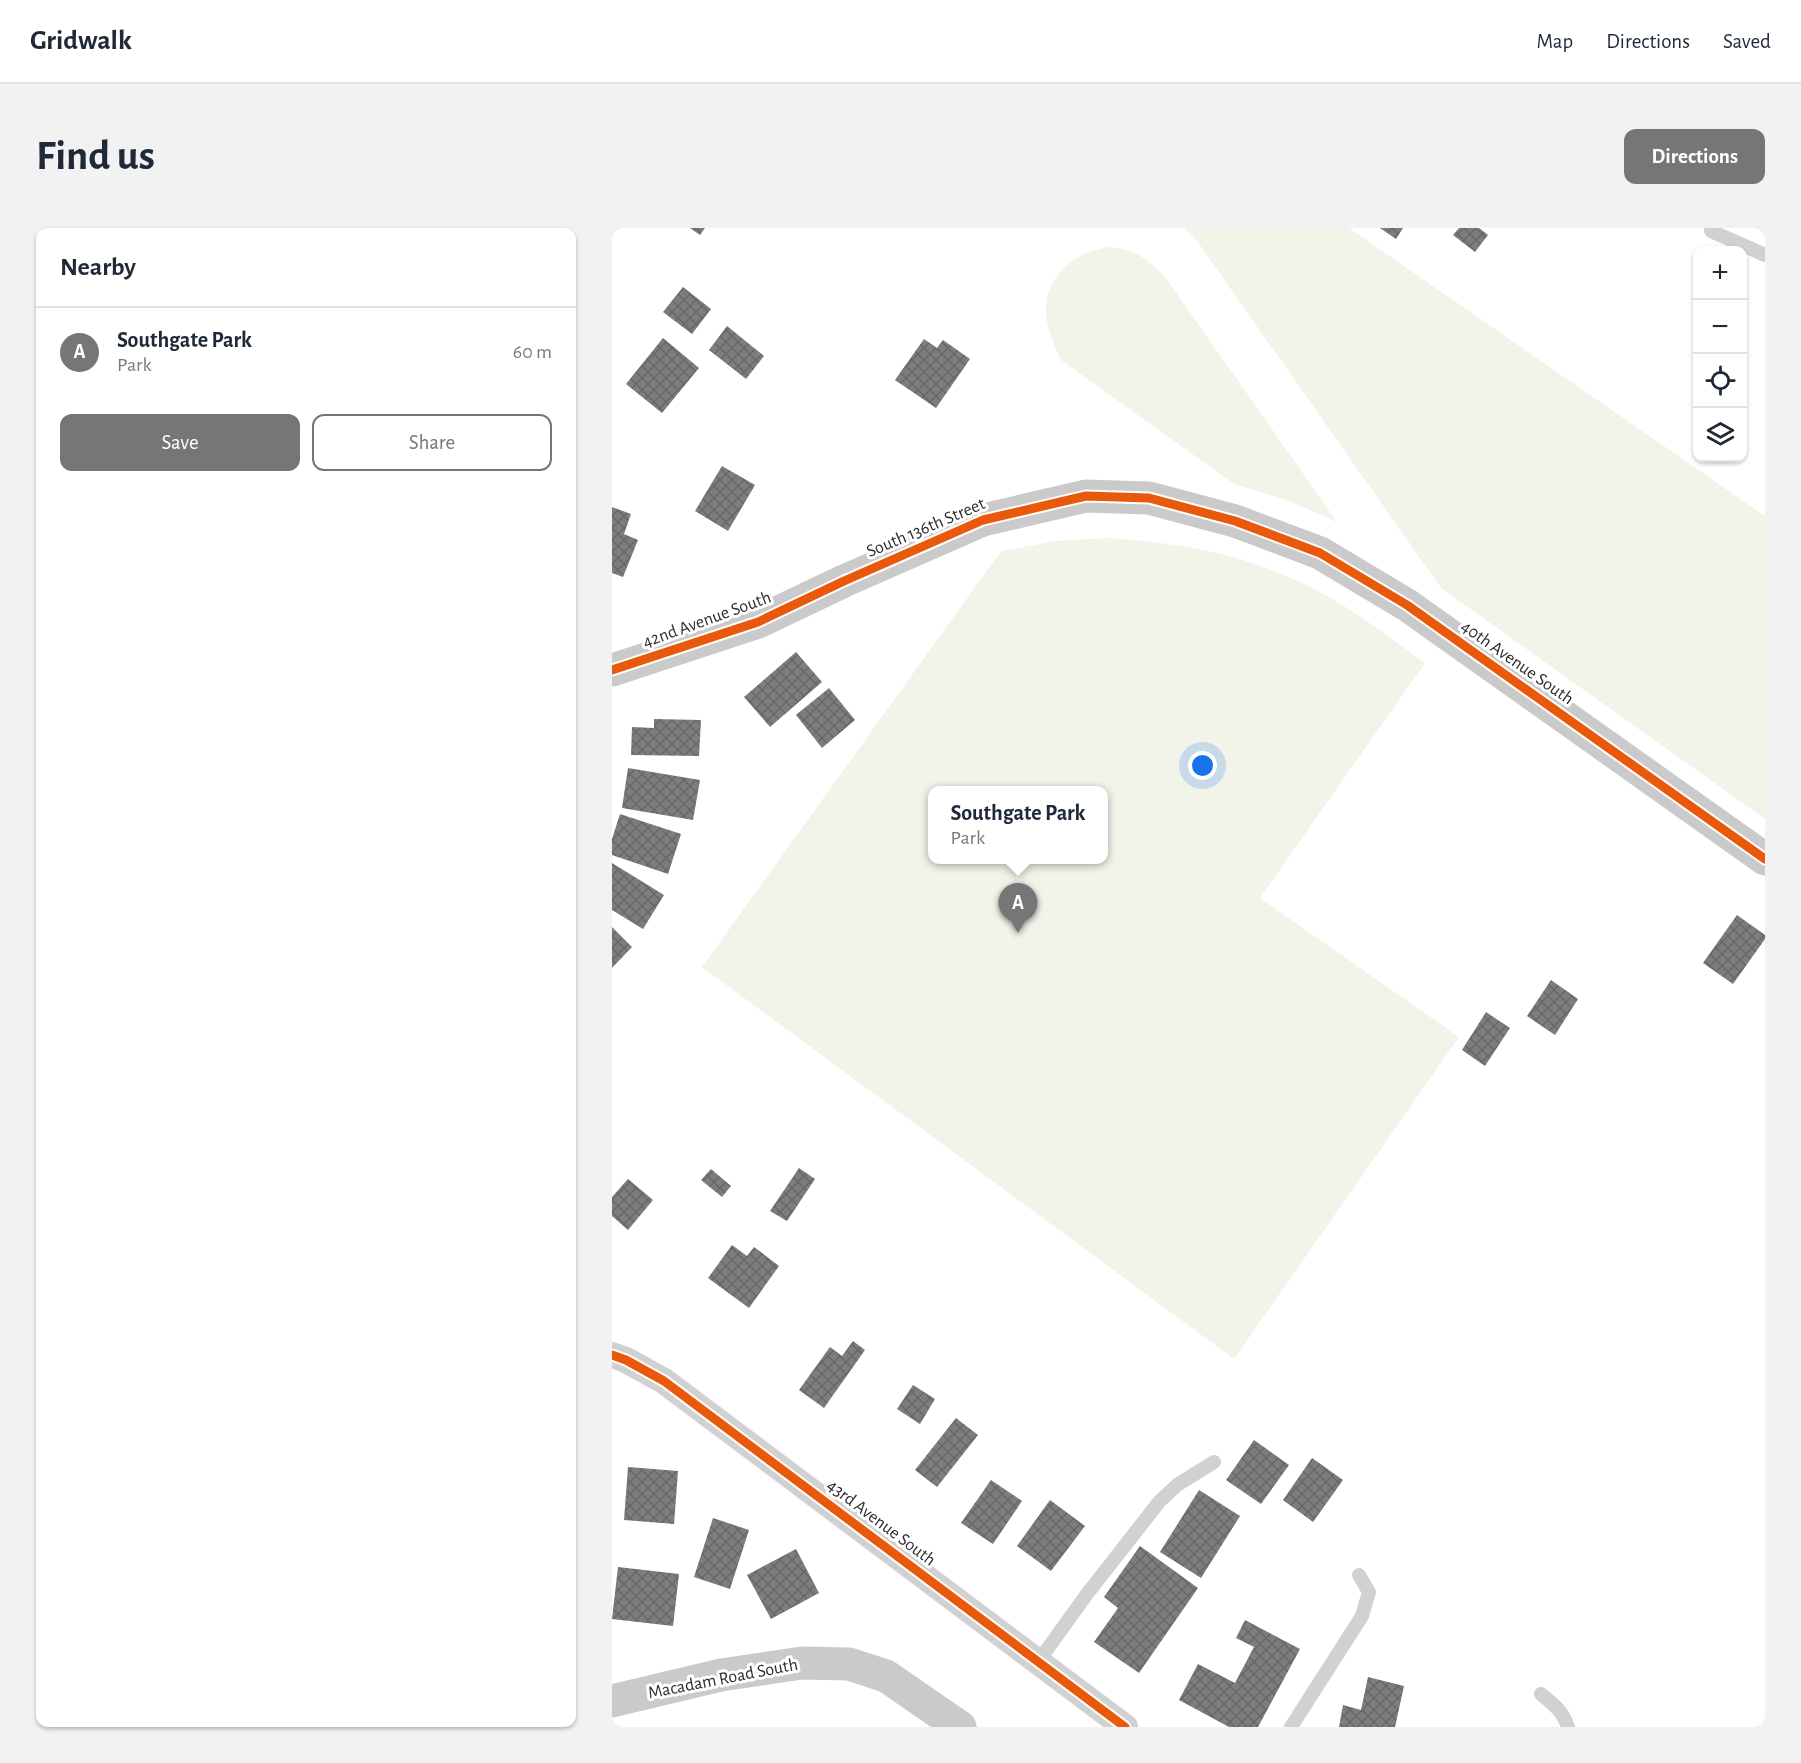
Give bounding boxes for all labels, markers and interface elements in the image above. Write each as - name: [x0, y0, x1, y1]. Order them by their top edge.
- text: Gridwalk: [30, 27, 132, 55]
- text: Map: [1537, 31, 1573, 52]
- text: Directions: [1606, 31, 1690, 52]
- text: Saved: [1723, 31, 1771, 52]
- button: Directions: [1624, 129, 1765, 184]
- text: Find us: [36, 135, 155, 177]
- map controls: [1693, 246, 1747, 462]
- button: +: [1693, 246, 1747, 300]
- text: Nearby: [60, 254, 136, 280]
- button: −: [1693, 300, 1747, 354]
- text: Southgate Park: [117, 329, 252, 351]
- text: A: [74, 342, 86, 362]
- text: 60 m: [513, 342, 552, 362]
- button: locate: [1693, 354, 1747, 408]
- text: Park: [117, 355, 152, 375]
- button: layers: [1693, 408, 1747, 462]
- button: Save: [60, 414, 300, 471]
- button: Share: [312, 414, 552, 471]
- street label: South 136th Street: [864, 495, 988, 561]
- street label: 42nd Avenue South: [640, 588, 774, 652]
- street label: 40th Avenue South: [1457, 618, 1577, 708]
- your location: [1188, 751, 1217, 780]
- popup: [928, 786, 1108, 864]
- text: Southgate Park: [951, 802, 1085, 824]
- text: Park: [951, 828, 985, 848]
- pin: A: [998, 884, 1038, 933]
- street label: 43rd Avenue South: [823, 1476, 939, 1570]
- street label: Macadam Road South: [647, 1656, 799, 1702]

